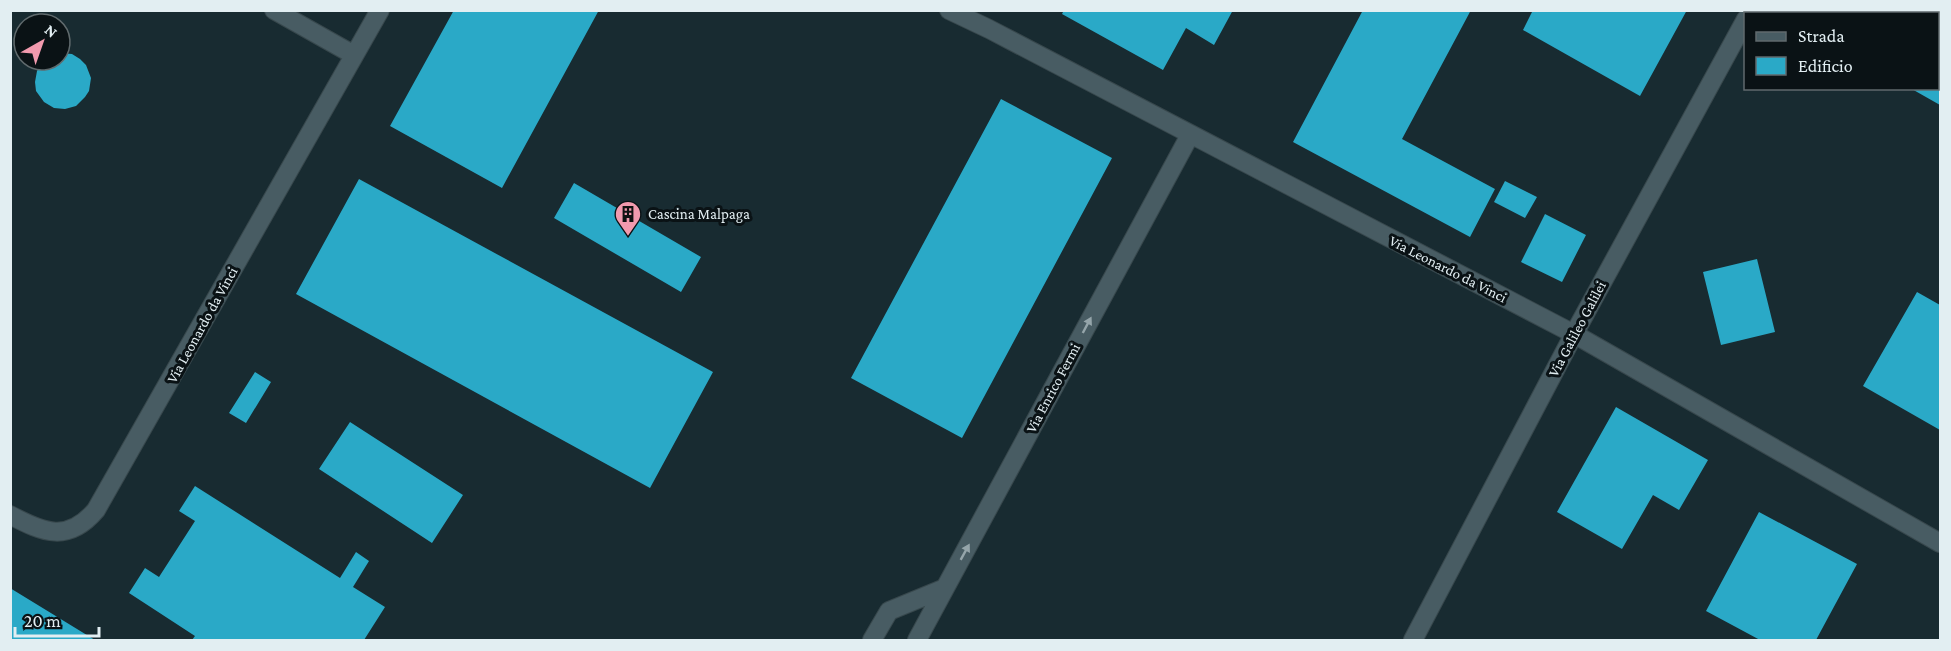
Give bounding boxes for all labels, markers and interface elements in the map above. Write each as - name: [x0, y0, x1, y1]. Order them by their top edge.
- north arrow: [12, 12, 72, 72]
- legend: [1744, 12, 1939, 90]
- text: N: [42, 21, 61, 41]
- text: Strada: [1798, 26, 1845, 46]
- text: Edificio: [1798, 56, 1853, 76]
- building icon: Cascina Malpaga: [613, 199, 643, 237]
- place label: Cascina Malpaga: [648, 206, 750, 223]
- street label: Via Leonardo da Vinci: [1387, 232, 1510, 306]
- street label: Via Leonardo da Vinci: [164, 264, 240, 386]
- street label: Via Galileo Galilei: [1545, 278, 1609, 379]
- one-way arrow: [1082, 316, 1092, 333]
- street label: Via Enrico Fermi: [1023, 341, 1083, 435]
- one-way arrow: [960, 543, 970, 560]
- scale bar: [15, 600, 99, 638]
- text: 20 m: [24, 611, 61, 631]

